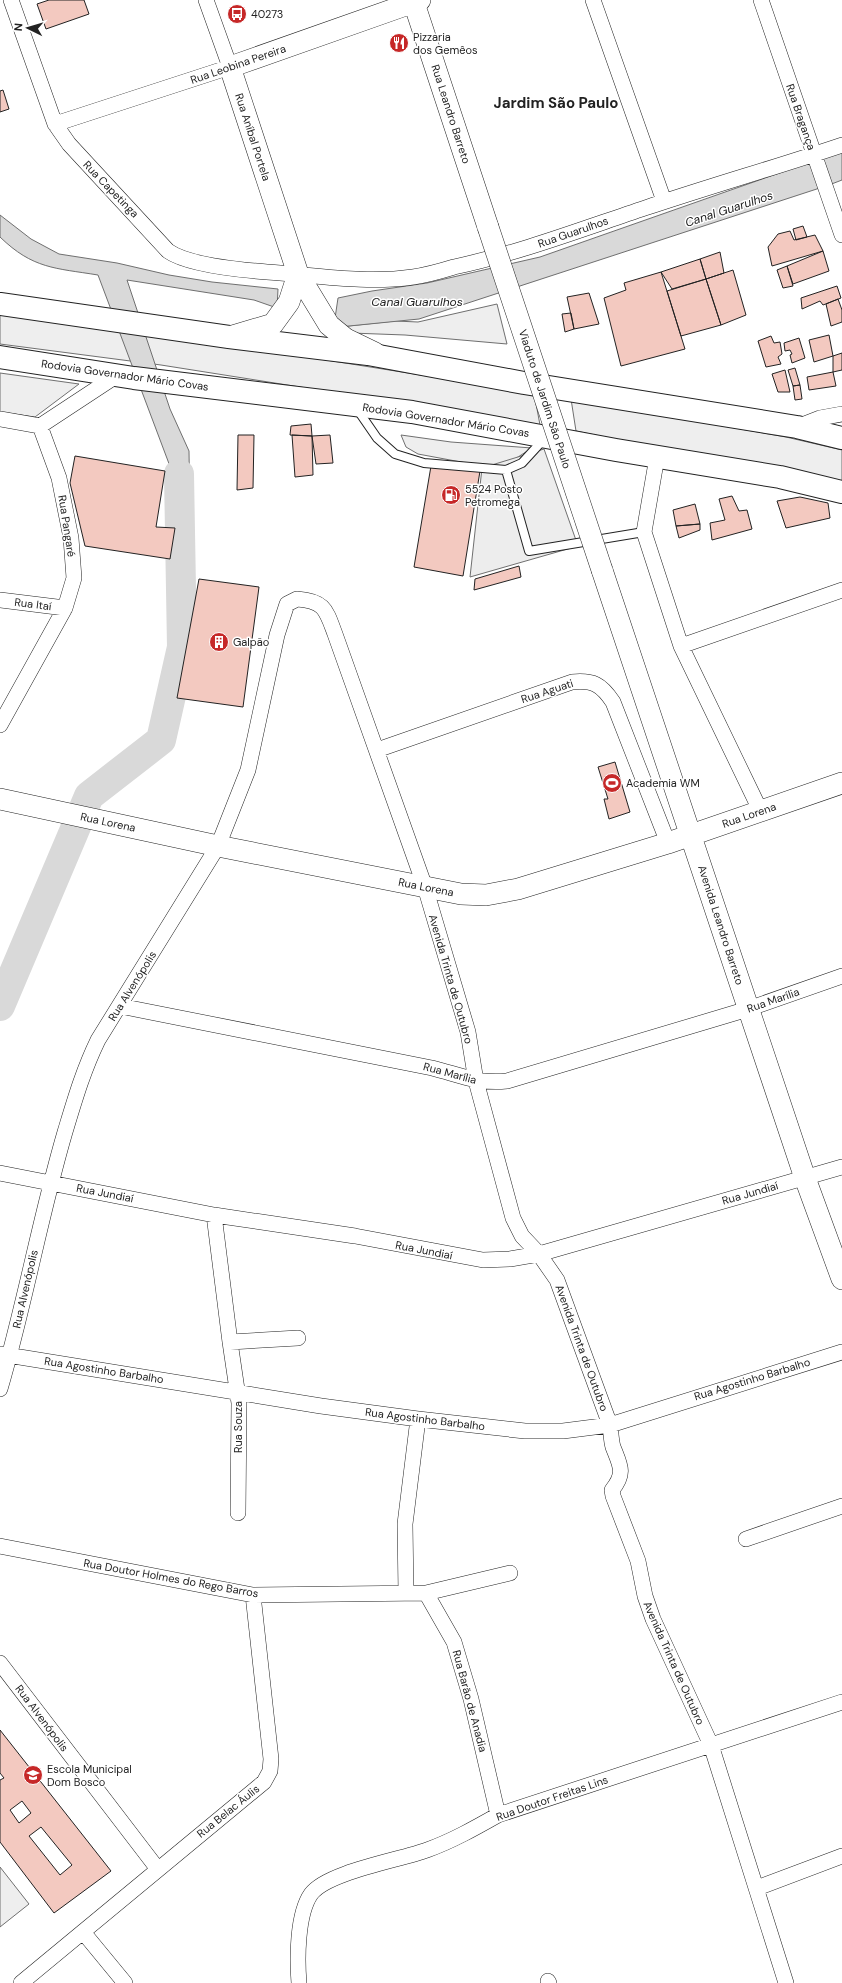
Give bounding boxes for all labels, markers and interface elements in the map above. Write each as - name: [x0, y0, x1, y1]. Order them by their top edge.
- bus stop icon: 40273: [226, 3, 248, 25]
- place label: 40273: [251, 7, 283, 21]
- north arrow: [8, 8, 48, 48]
- text: N: [11, 23, 25, 32]
- place label: Pizzaria dos Gemêos: [413, 30, 478, 57]
- restaurant icon: Pizzaria dos Gemêos: [388, 32, 410, 54]
- street label: Rua Leobina Pereira: [188, 41, 288, 87]
- street label: Rua Leandro Barreto: [428, 63, 474, 165]
- street label: Rua Bragança: [783, 82, 819, 152]
- street label: Rua Aníbal Portela: [232, 91, 274, 183]
- district label: Jardim São Paulo: [494, 93, 618, 113]
- street label: Rua Capetinga: [80, 158, 142, 220]
- water label: Canal Guarulhos: [683, 187, 775, 231]
- street label: Rua Guarulhos: [536, 213, 610, 251]
- water label: Canal Guarulhos: [371, 294, 463, 310]
- street label: Viaduto de Jardim São Paulo: [516, 328, 574, 470]
- street label: Rodovia Governador Mário Covas: [40, 356, 210, 394]
- street label: Rodovia Governador Mário Covas: [361, 400, 531, 440]
- place label: 5524 Posto Petromega: [465, 482, 523, 509]
- fuel station icon: 5524 Posto Petromega: [440, 484, 462, 506]
- street label: Rua Pangaré: [55, 494, 79, 558]
- street label: Rua Itaí: [14, 595, 53, 613]
- building icon: Galpão: [208, 631, 230, 653]
- place label: Galpão: [233, 635, 269, 649]
- street label: Rua Aguati: [519, 676, 575, 706]
- sports icon: Academia WM: [601, 772, 623, 794]
- place label: Academia WM: [626, 776, 700, 790]
- street label: Rua Lorena: [720, 799, 778, 831]
- street label: Rua Lorena: [79, 809, 137, 835]
- street label: Avenida Leandro Barreto: [695, 863, 747, 987]
- street label: Rua Lorena: [397, 875, 455, 899]
- street label: Avenida Trinta de Outubro: [426, 913, 476, 1045]
- street label: Rua Alvenópolis: [105, 948, 159, 1024]
- street label: Rua Marília: [745, 984, 801, 1016]
- street label: Rua Marília: [422, 1059, 478, 1087]
- street label: Rua Jundiaí: [720, 1178, 780, 1208]
- street label: Rua Jundiaí: [75, 1181, 135, 1205]
- street label: Rua Jundiaí: [394, 1238, 454, 1262]
- street label: Rua Alvenópolis: [9, 1248, 41, 1330]
- street label: Avenida Trinta de Outubro: [553, 1283, 611, 1413]
- street label: Rua Agostinho Barbalho: [43, 1354, 165, 1386]
- street label: Rua Agostinho Barbalho: [692, 1355, 812, 1403]
- street label: Rua Souza: [231, 1401, 245, 1453]
- street label: Rua Agostinho Barbalho: [364, 1405, 486, 1433]
- street label: Rua Doutor Holmes do Rego Barros: [82, 1556, 260, 1600]
- street label: Avenida Trinta de Outubro: [640, 1599, 708, 1727]
- street label: Rua Barão de Anadia: [450, 1648, 490, 1754]
- street label: Rua Alvenópolis: [12, 1682, 72, 1754]
- place label: Escola Municipal Dom Bosco: [47, 1762, 132, 1789]
- school or university icon: Escola Municipal Dom Bosco: [22, 1764, 44, 1786]
- street label: Rua Doutor Freitas Lins: [494, 1772, 610, 1824]
- street label: Rua Belac Áulis: [194, 1782, 262, 1840]

